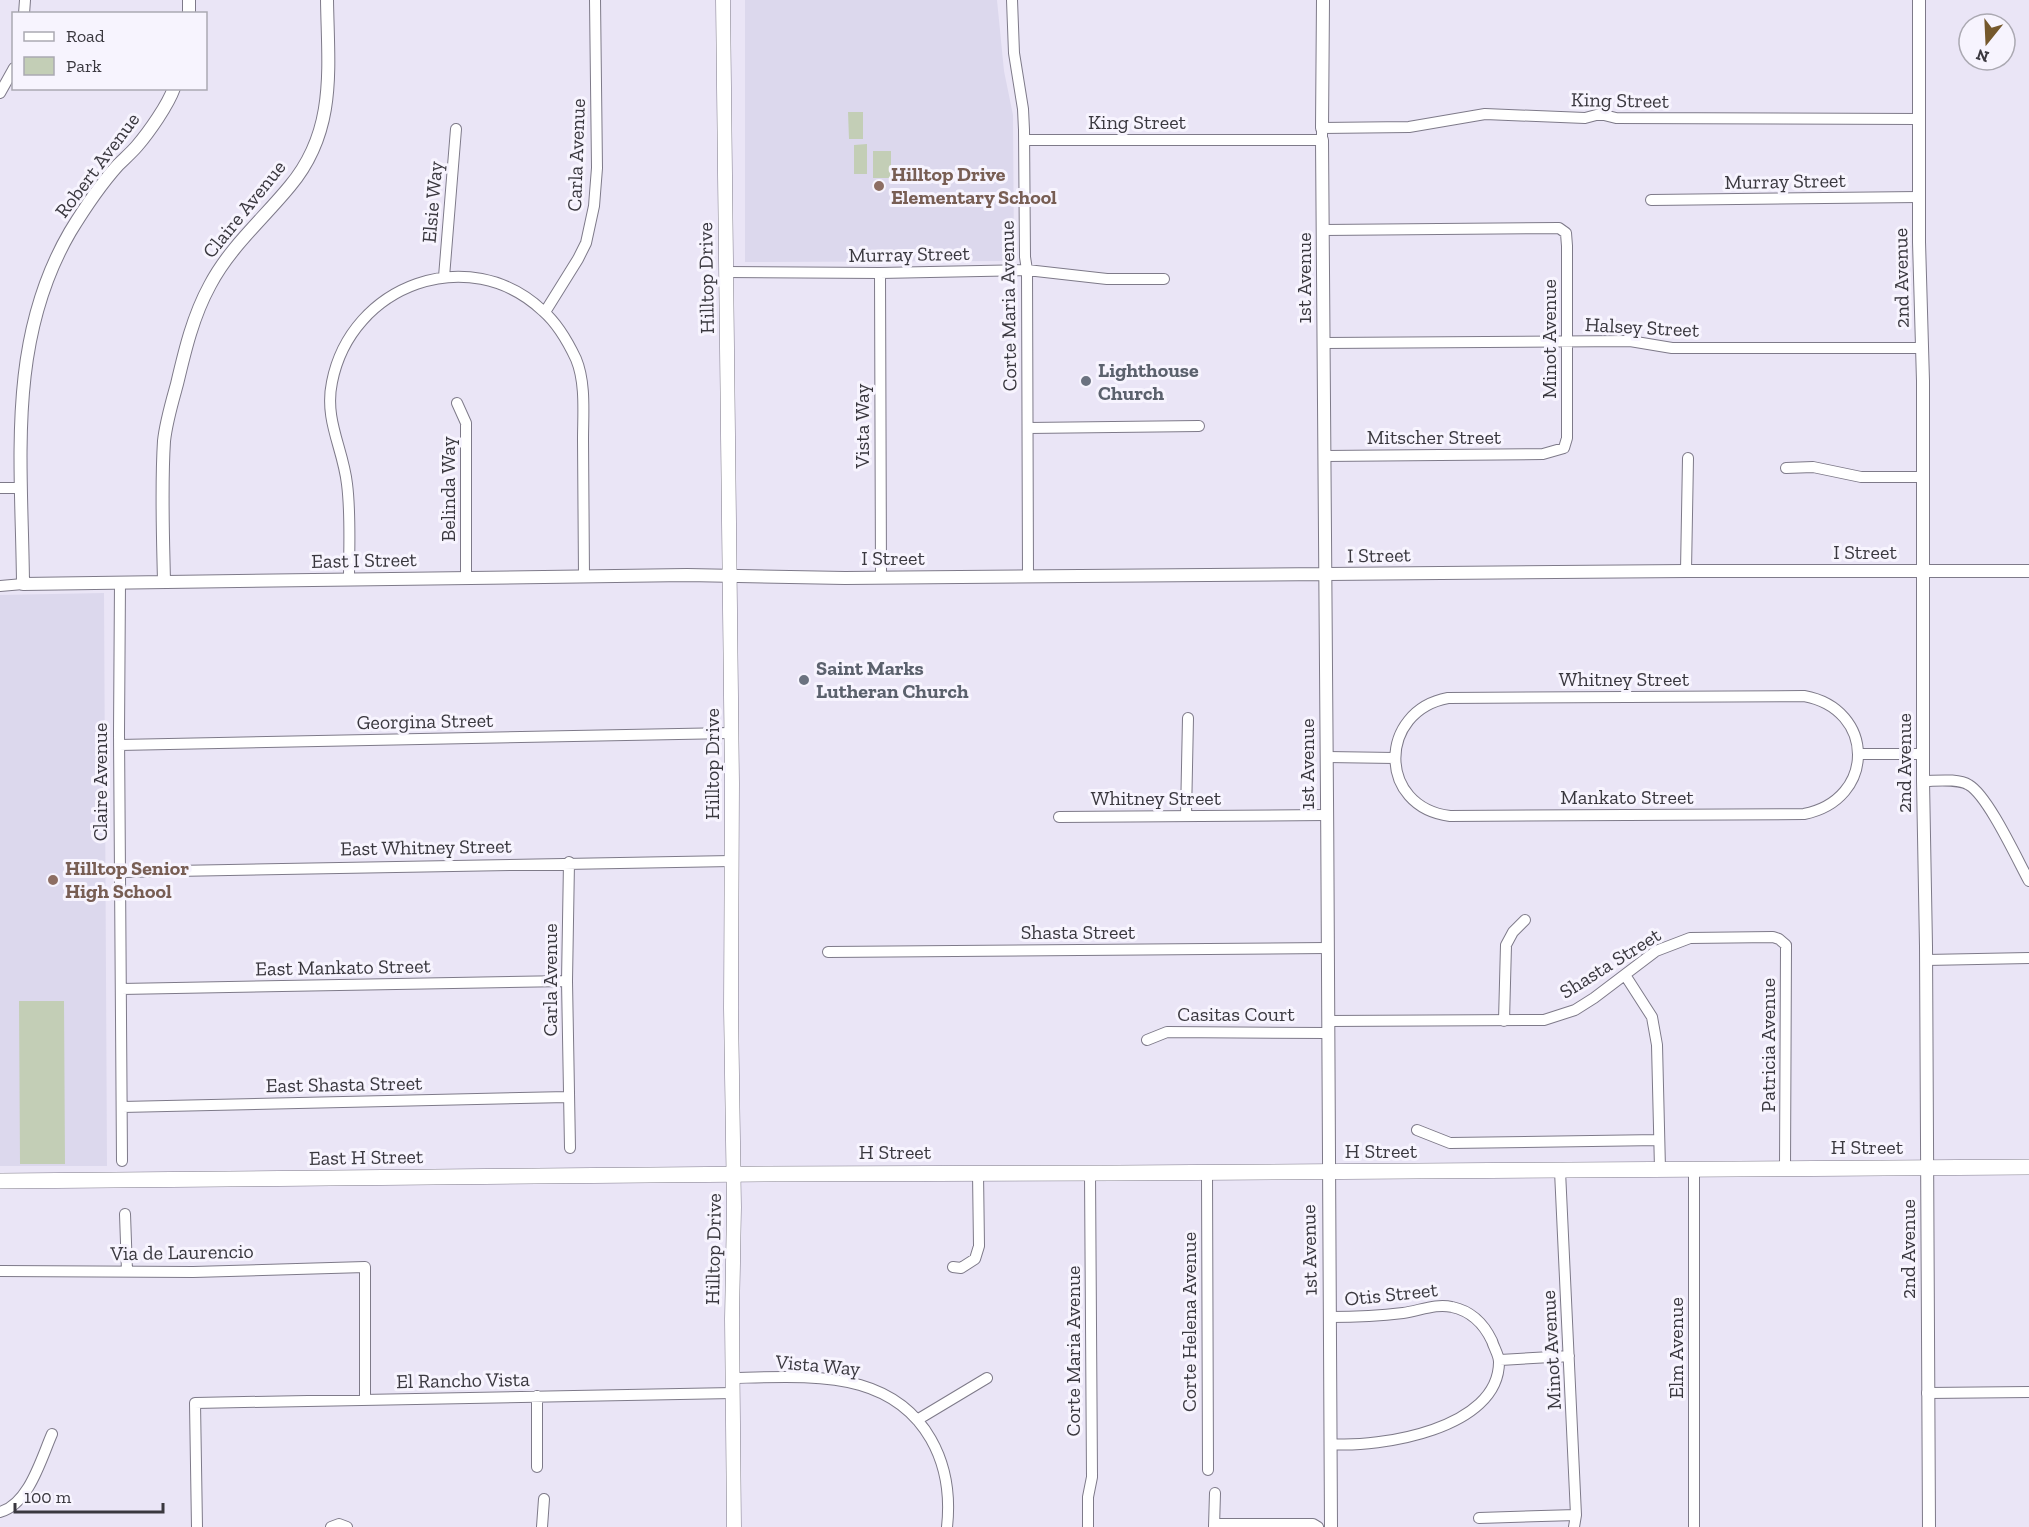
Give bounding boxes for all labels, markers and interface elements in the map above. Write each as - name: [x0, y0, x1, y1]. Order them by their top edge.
- legend: [12, 12, 207, 90]
- north arrow: [1957, 12, 2017, 72]
- text: Road: [66, 25, 105, 47]
- text: N: [1974, 45, 1991, 67]
- text: Park: [66, 55, 102, 77]
- street label: King Street: [1571, 87, 1670, 113]
- street label: Carla Avenue: [562, 98, 590, 212]
- street label: Robert Avenue: [50, 108, 144, 222]
- street label: King Street: [1088, 110, 1187, 134]
- street label: Claire Avenue: [197, 155, 291, 263]
- street label: Elsie Way: [416, 159, 448, 244]
- place label: Hilltop Drive Elementary School: [891, 162, 1057, 209]
- street label: Murray Street: [1724, 168, 1847, 194]
- marker: Hilltop Drive Elementary School: [872, 179, 886, 193]
- street label: Corte Maria Avenue: [995, 220, 1021, 392]
- street label: Hilltop Drive: [693, 222, 719, 334]
- street label: 2nd Avenue: [1888, 228, 1914, 328]
- street label: 1st Avenue: [1292, 232, 1316, 324]
- street label: Murray Street: [848, 241, 971, 267]
- street label: Minot Avenue: [1537, 279, 1561, 399]
- street label: Halsey Street: [1584, 312, 1700, 342]
- place label: Lighthouse Church: [1098, 358, 1199, 405]
- marker: Lighthouse Church: [1079, 374, 1093, 388]
- street label: Vista Way: [850, 383, 874, 470]
- street label: Mitscher Street: [1367, 425, 1502, 449]
- street label: Belinda Way: [436, 435, 460, 542]
- street label: I Street: [1833, 540, 1897, 564]
- street label: I Street: [1347, 542, 1412, 568]
- street label: I Street: [861, 546, 925, 570]
- street label: East I Street: [311, 547, 418, 573]
- place label: Saint Marks Lutheran Church: [816, 656, 969, 703]
- street label: Whitney Street: [1559, 667, 1690, 691]
- marker: Saint Marks Lutheran Church: [797, 673, 811, 687]
- street label: Georgina Street: [356, 708, 494, 734]
- street label: Hilltop Drive: [700, 708, 724, 820]
- street label: 2nd Avenue: [1892, 713, 1916, 813]
- street label: 1st Avenue: [1295, 718, 1319, 810]
- street label: Claire Avenue: [88, 723, 112, 841]
- street label: Mankato Street: [1560, 785, 1694, 809]
- street label: Whitney Street: [1091, 786, 1222, 810]
- street label: East Whitney Street: [340, 833, 513, 860]
- place label: Hilltop Senior High School: [65, 856, 189, 903]
- marker: Hilltop Senior High School: [46, 873, 60, 887]
- street label: Shasta Street: [1021, 920, 1136, 944]
- street label: Shasta Street: [1555, 922, 1665, 1004]
- street label: Carla Avenue: [538, 923, 562, 1037]
- street label: East Mankato Street: [255, 953, 432, 981]
- street label: Patricia Avenue: [1756, 978, 1780, 1112]
- street label: Casitas Court: [1177, 1002, 1295, 1026]
- street label: East Shasta Street: [265, 1071, 423, 1097]
- street label: H Street: [1831, 1135, 1904, 1159]
- street label: H Street: [1345, 1139, 1418, 1163]
- street label: H Street: [859, 1140, 932, 1164]
- street label: East H Street: [309, 1144, 424, 1170]
- street label: Hilltop Drive: [700, 1193, 726, 1305]
- street label: 2nd Avenue: [1896, 1199, 1920, 1299]
- street label: 1st Avenue: [1296, 1204, 1322, 1296]
- street label: Corte Helena Avenue: [1177, 1232, 1201, 1412]
- street label: Via de Laurencio: [109, 1239, 254, 1265]
- street label: Corte Maria Avenue: [1061, 1266, 1085, 1437]
- street label: Otis Street: [1343, 1277, 1439, 1311]
- street label: Minot Avenue: [1536, 1290, 1566, 1410]
- street label: Elm Avenue: [1664, 1297, 1688, 1399]
- street label: Vista Way: [774, 1349, 862, 1381]
- street label: El Rancho Vista: [396, 1367, 530, 1393]
- scale bar: [15, 1476, 164, 1514]
- text: 100 m: [24, 1486, 72, 1508]

